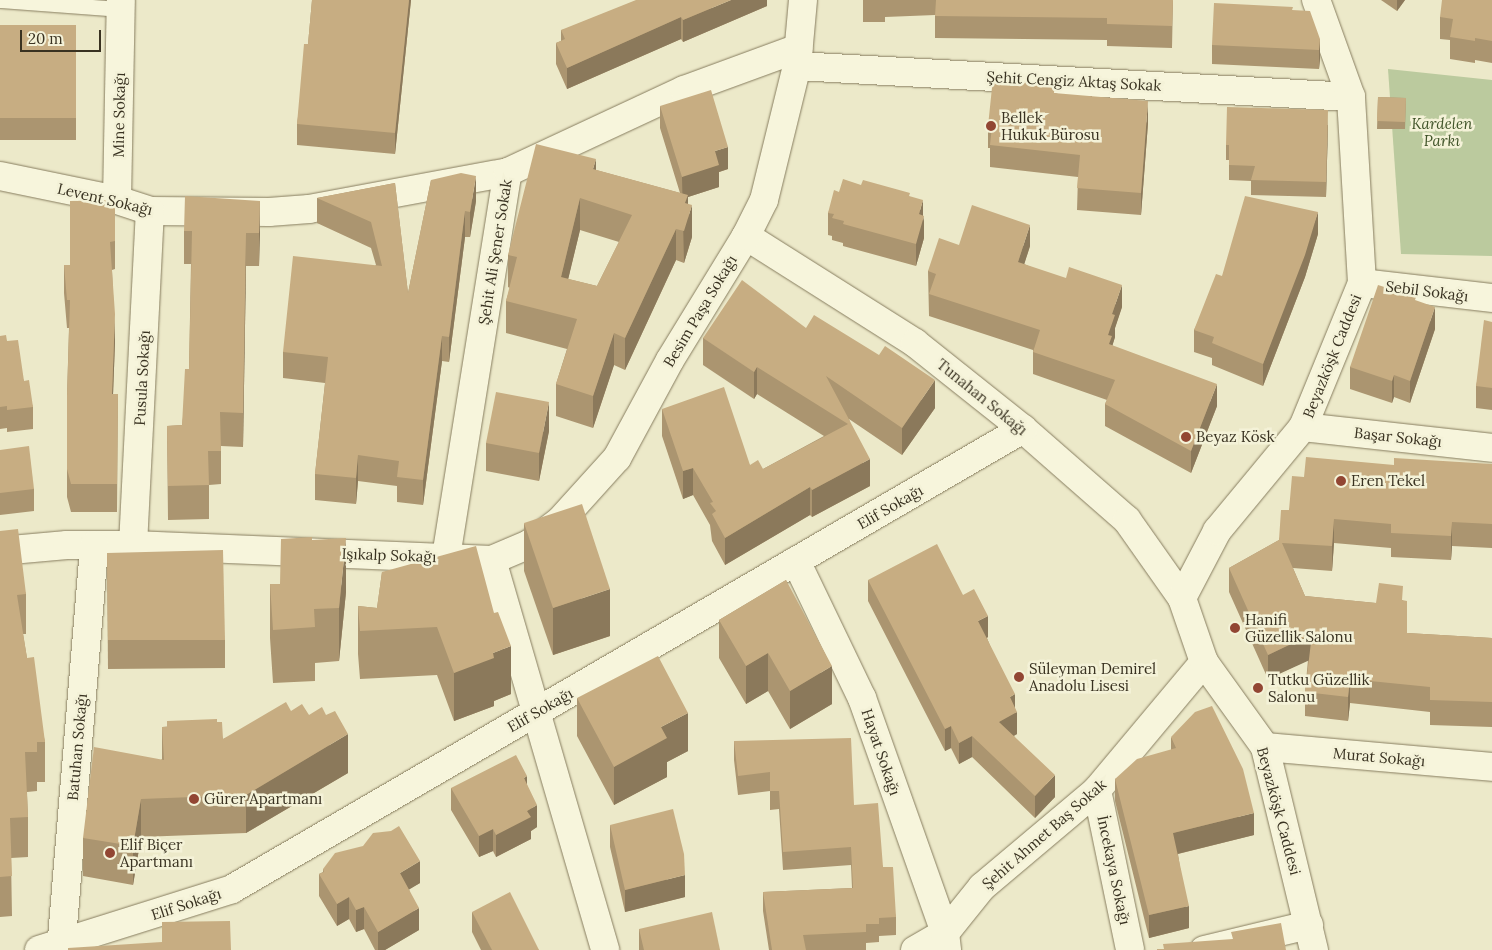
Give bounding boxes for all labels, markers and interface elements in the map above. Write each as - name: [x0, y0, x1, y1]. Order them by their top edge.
- scale bar: [22, 20, 104, 52]
- text: 20 m: [28, 29, 63, 48]
- street label: Şehit Cengiz Aktaş Sokak: [986, 67, 1162, 95]
- street label: Mine Sokağı: [109, 72, 129, 158]
- place label: Bellek Hukuk Bürosu: [1001, 108, 1100, 143]
- park label: Kardelen Parkı: [1412, 114, 1472, 149]
- marker: Bellek Hukuk Bürosu: [985, 120, 997, 132]
- street label: Şehit Ali Şener Sokak: [475, 178, 515, 326]
- street label: Levent Sokağı: [56, 179, 154, 219]
- street label: Besim Paşa Sokağı: [660, 252, 740, 370]
- street label: Sebil Sokağı: [1384, 277, 1470, 305]
- street label: Beyazköşk Caddesi: [1299, 292, 1365, 420]
- street label: Pusula Sokağı: [131, 330, 153, 426]
- street label: Tunahan Sokağı: [933, 355, 1031, 439]
- street label: Başar Sokağı: [1353, 423, 1443, 451]
- place label: Beyaz Kösk: [1196, 428, 1274, 446]
- marker: Beyaz Kösk: [1180, 431, 1192, 443]
- place label: Eren Tekel: [1351, 472, 1425, 490]
- marker: Eren Tekel: [1335, 475, 1347, 487]
- street label: Elif Sokağı: [854, 481, 926, 533]
- street label: Işıkalp Sokağı: [341, 544, 437, 566]
- place label: Hanifi Güzellik Salonu: [1245, 610, 1353, 645]
- marker: Hanifi Güzellik Salonu: [1229, 622, 1241, 634]
- place label: Süleyman Demirel Anadolu Lisesi: [1029, 659, 1156, 694]
- place label: Tutku Güzellik Salonu: [1268, 670, 1370, 705]
- marker: Süleyman Demirel Anadolu Lisesi: [1013, 671, 1025, 683]
- marker: Tutku Güzellik Salonu: [1252, 682, 1264, 694]
- street label: Elif Sokağı: [504, 684, 576, 736]
- street label: Batuhan Sokağı: [63, 693, 91, 801]
- street label: Hayat Sokağı: [858, 706, 904, 798]
- street label: Murat Sokağı: [1332, 744, 1426, 770]
- street label: Beyazköşk Caddesi: [1253, 745, 1305, 877]
- street label: Şehit Ahmet Baş Sokak: [978, 775, 1110, 893]
- place label: Gürer Apartmanı: [204, 790, 322, 808]
- marker: Gürer Apartmanı: [188, 793, 200, 805]
- street label: İncekaya Sokağı: [1094, 814, 1134, 926]
- place label: Elif Biçer Apartmanı: [120, 835, 193, 870]
- marker: Elif Biçer Apartmanı: [104, 847, 116, 859]
- street label: Elif Sokağı: [149, 884, 223, 924]

